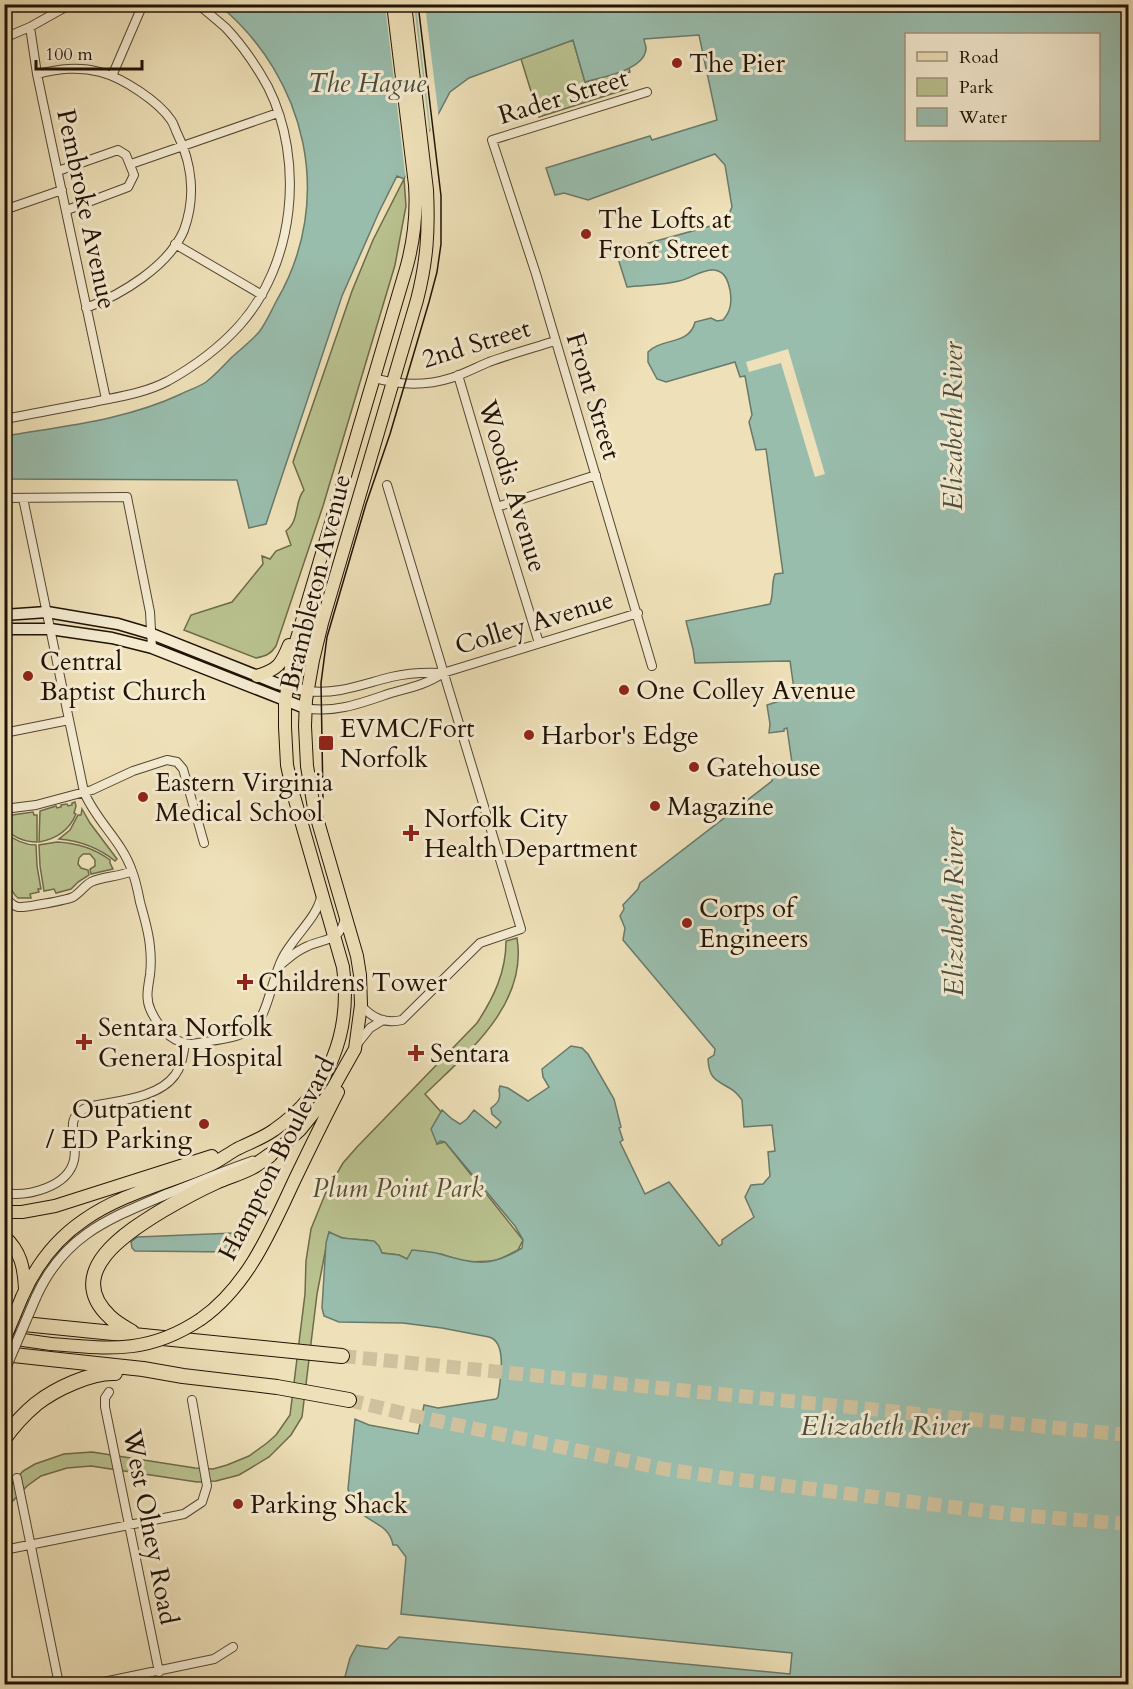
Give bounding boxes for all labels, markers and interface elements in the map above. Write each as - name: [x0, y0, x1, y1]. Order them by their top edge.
- scale bar: [36, 33, 142, 71]
- legend: [905, 33, 1100, 141]
- text: 100 m: [45, 42, 93, 67]
- text: Road: [959, 45, 999, 70]
- place label: The Pier: [689, 46, 786, 81]
- marker: The Pier: [670, 56, 684, 70]
- street label: Rader Street: [494, 60, 632, 133]
- water label: The Hague: [308, 65, 427, 102]
- text: Park: [959, 75, 994, 100]
- text: Water: [958, 105, 1008, 130]
- street label: Pembroke Avenue: [48, 106, 125, 312]
- place label: The Lofts at Front Street: [598, 202, 731, 267]
- marker: The Lofts at Front Street: [579, 227, 593, 241]
- street label: 2nd Street: [418, 310, 535, 377]
- street label: Front Street: [558, 328, 629, 464]
- water label: Elizabeth River: [935, 341, 972, 510]
- street label: Woodis Avenue: [469, 395, 555, 576]
- street label: Brambleton Avenue: [272, 471, 359, 694]
- street label: Colley Avenue: [451, 582, 618, 663]
- place label: Central Baptist Church: [40, 644, 206, 709]
- marker: Central Baptist Church: [21, 669, 35, 683]
- place label: One Colley Avenue: [636, 673, 856, 708]
- marker: One Colley Avenue: [617, 683, 631, 697]
- place label: EVMC/Fort Norfolk: [340, 711, 475, 776]
- place label: Harbor's Edge: [541, 718, 699, 753]
- marker: Harbor's Edge: [522, 728, 536, 742]
- marker: EVMC/Fort Norfolk: [317, 734, 335, 752]
- place label: Gatehouse: [706, 750, 821, 785]
- marker: Gatehouse: [687, 760, 701, 774]
- place label: Eastern Virginia Medical School: [155, 765, 333, 830]
- place label: Magazine: [667, 789, 774, 824]
- marker: Eastern Virginia Medical School: [136, 790, 150, 804]
- marker: Magazine: [648, 799, 662, 813]
- place label: Norfolk City Health Department: [424, 801, 637, 866]
- marker: Norfolk City Health Department: [402, 824, 420, 842]
- water label: Elizabeth River: [936, 827, 973, 996]
- place label: Corps of Engineers: [699, 891, 808, 956]
- marker: Corps of Engineers: [680, 916, 694, 930]
- place label: Childrens Tower: [258, 965, 447, 1000]
- marker: Childrens Tower: [236, 973, 254, 991]
- place label: Sentara Norfolk General Hospital: [98, 1010, 283, 1075]
- marker: Sentara Norfolk General Hospital: [75, 1033, 93, 1051]
- place label: Sentara: [430, 1036, 510, 1071]
- marker: Sentara: [407, 1044, 425, 1062]
- street label: Hampton Boulevard: [210, 1050, 343, 1266]
- place label: Outpatient / ED Parking: [46, 1092, 192, 1157]
- marker: Outpatient / ED Parking: [197, 1117, 211, 1131]
- park label: Plum Point Park: [312, 1171, 484, 1206]
- water label: Elizabeth River: [801, 1408, 970, 1445]
- street label: West Olney Road: [114, 1426, 187, 1628]
- place label: Parking Shack: [250, 1487, 408, 1522]
- marker: Parking Shack: [231, 1497, 245, 1511]

